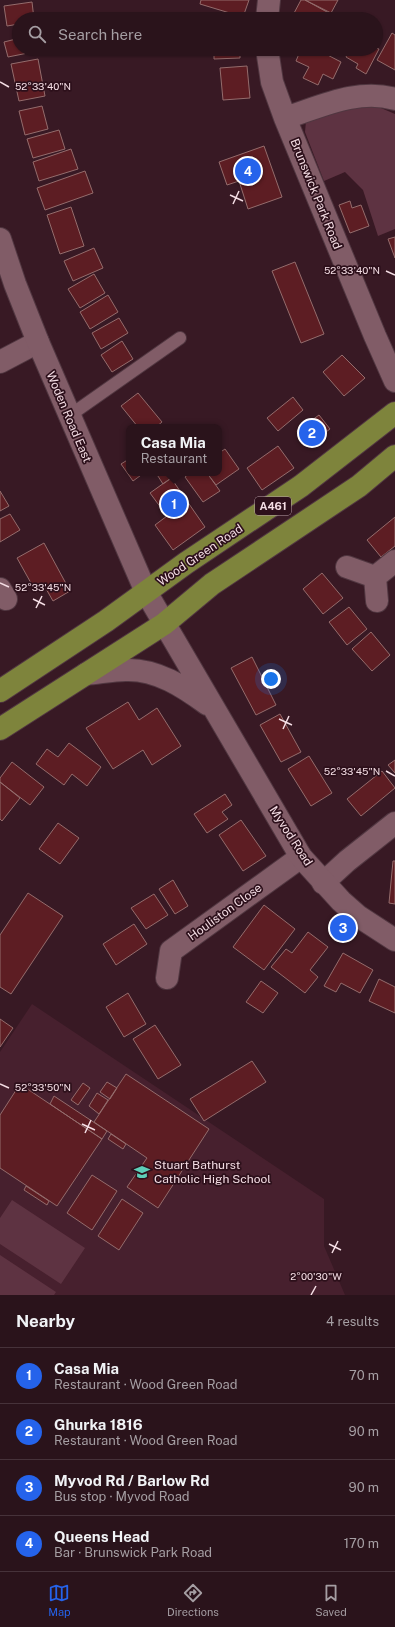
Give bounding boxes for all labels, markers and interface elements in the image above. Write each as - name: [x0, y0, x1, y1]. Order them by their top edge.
- search box: [12, 12, 383, 56]
- icon: search: [26, 23, 48, 45]
- text: Search here: [58, 26, 142, 43]
- text: 52°33'40"N: [15, 80, 71, 92]
- street label: Brunswick Park Road: [287, 137, 345, 251]
- pin: 4: [235, 156, 261, 186]
- text: 52°33'40"N: [324, 264, 380, 276]
- street label: Woden Road East: [44, 369, 95, 465]
- pin: 2: [299, 418, 325, 448]
- popup: [126, 424, 222, 476]
- text: Casa Mia: [141, 434, 206, 451]
- text: Restaurant: [141, 451, 207, 466]
- pin: 1: [161, 489, 187, 519]
- road number: A461: [255, 497, 291, 515]
- street label: Wood Green Road: [155, 521, 245, 589]
- text: 52°33'45"N: [15, 581, 71, 593]
- your location: [261, 669, 281, 689]
- text: 52°33'45"N: [324, 765, 380, 777]
- street label: Myvod Road: [267, 804, 315, 868]
- street label: Houliston Close: [185, 880, 265, 943]
- pin: 3: [330, 913, 356, 943]
- text: 52°33'50"N: [15, 1081, 71, 1093]
- place label: Stuart Bathurst Catholic High School: [154, 1158, 271, 1186]
- school or university icon: Stuart Bathurst Catholic High School: [133, 1163, 151, 1181]
- text: 2°00'30"W: [290, 1270, 342, 1282]
- text: Nearby: [16, 1311, 75, 1331]
- text: 4 results: [326, 1314, 379, 1329]
- text: Casa Mia: [54, 1360, 119, 1377]
- text: 1: [26, 1368, 32, 1383]
- text: 70 m: [349, 1368, 379, 1383]
- text: Restaurant · Wood Green Road: [54, 1377, 238, 1392]
- text: Ghurka 1816: [54, 1416, 143, 1433]
- text: 2: [25, 1424, 33, 1439]
- text: 90 m: [349, 1424, 379, 1439]
- text: Restaurant · Wood Green Road: [54, 1433, 238, 1448]
- text: Myvod Rd / Barlow Rd: [54, 1472, 209, 1489]
- text: 3: [25, 1480, 33, 1495]
- text: 90 m: [349, 1480, 379, 1495]
- text: Bus stop · Myvod Road: [54, 1489, 190, 1504]
- text: Queens Head: [54, 1528, 149, 1545]
- text: 4: [25, 1536, 33, 1551]
- text: 170 m: [344, 1536, 379, 1551]
- text: Bar · Brunswick Park Road: [54, 1545, 212, 1560]
- tab: Map: [48, 1582, 71, 1618]
- tab: Directions: [167, 1582, 219, 1618]
- tab: Saved: [315, 1582, 347, 1618]

